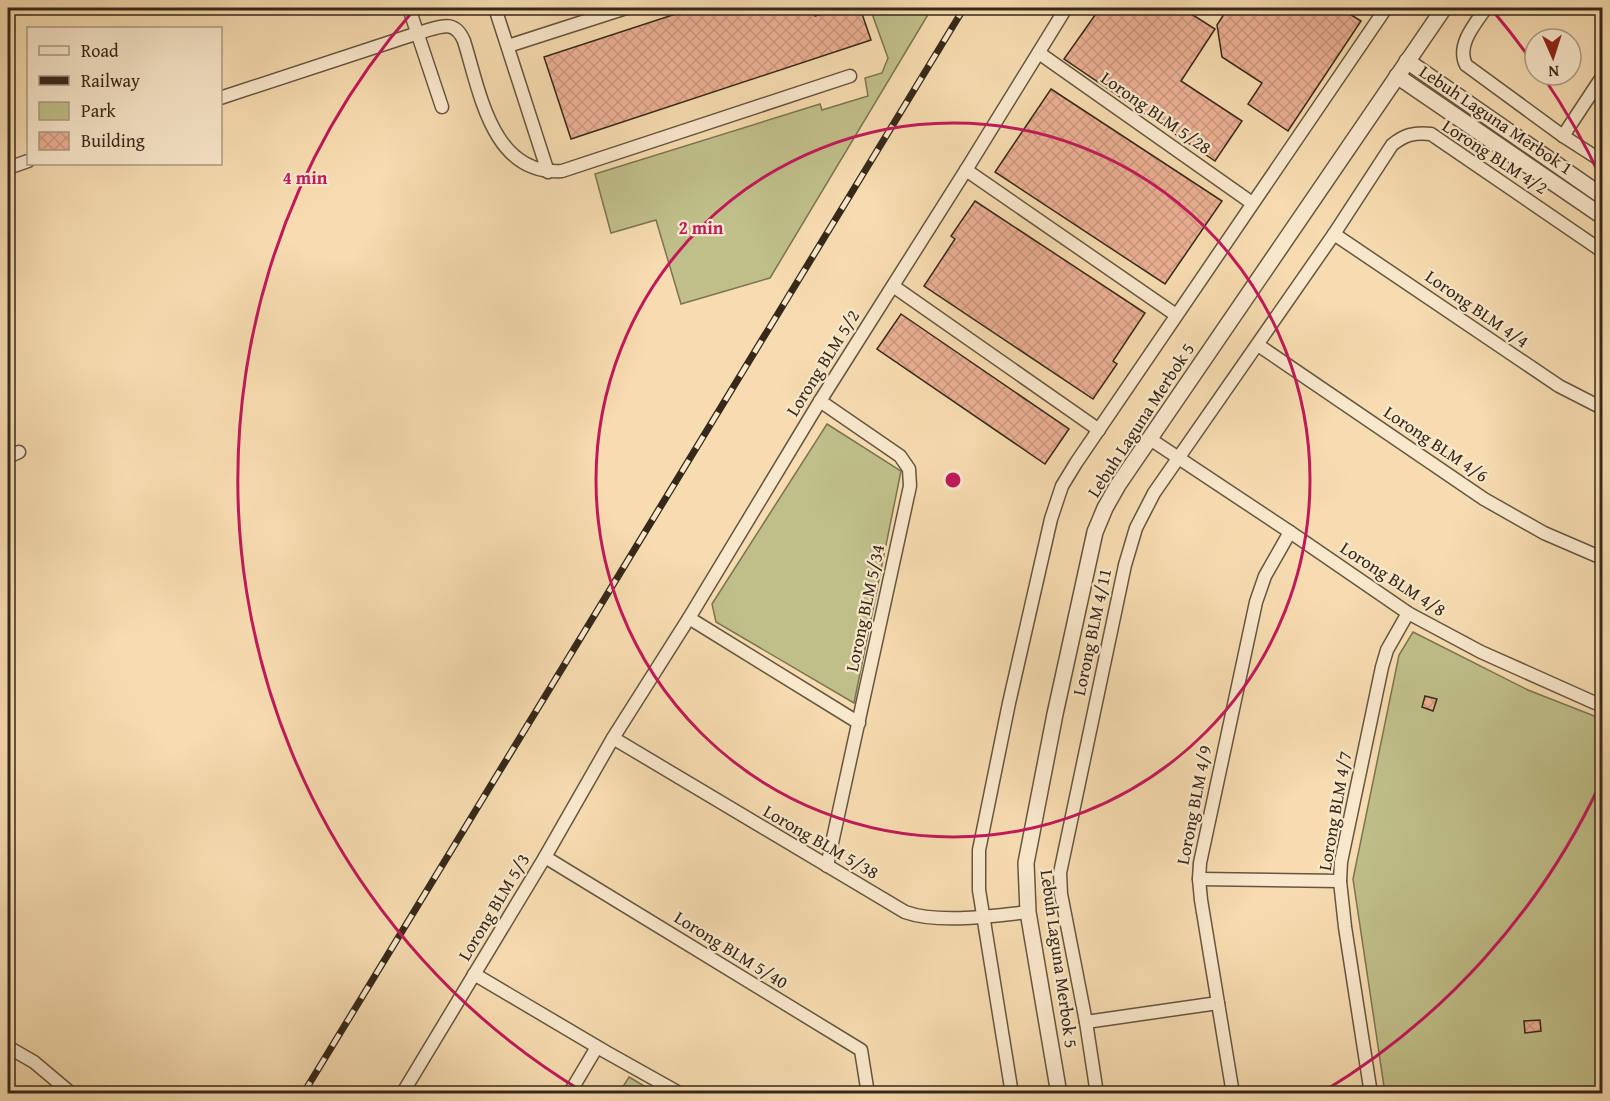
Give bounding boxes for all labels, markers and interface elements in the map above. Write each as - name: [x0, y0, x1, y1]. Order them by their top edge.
- legend: [27, 27, 222, 165]
- north arrow: [1523, 27, 1583, 87]
- text: Road: [81, 37, 119, 64]
- street label: Lebuh Laguna Merbok 1: [1414, 58, 1578, 181]
- text: N: [1548, 60, 1560, 84]
- street label: Lorong BLM 5/28: [1096, 64, 1217, 161]
- text: Railway: [81, 67, 140, 94]
- text: Park: [81, 97, 117, 124]
- street label: Lorong BLM 4/2: [1437, 112, 1553, 201]
- text: Building: [81, 127, 145, 154]
- text: 4 min: [283, 164, 328, 191]
- text: 2 min: [679, 214, 724, 241]
- street label: Lorong BLM 4/4: [1420, 263, 1535, 354]
- street label: Lorong BLM 5/2: [779, 304, 866, 421]
- street label: Lebuh Laguna Merbok 5: [1080, 337, 1201, 502]
- street label: Lorong BLM 4/6: [1379, 399, 1494, 489]
- centre of rings: [943, 470, 963, 490]
- street label: Lorong BLM 4/8: [1335, 534, 1451, 623]
- street label: Lorong BLM 5/34: [838, 542, 891, 674]
- street label: Lorong BLM 4/11: [1065, 566, 1118, 698]
- street label: Lorong BLM 4/9: [1169, 743, 1218, 867]
- street label: Lorong BLM 4/7: [1311, 749, 1358, 873]
- street label: Lorong BLM 5/38: [758, 798, 884, 886]
- street label: Lorong BLM 5/3: [451, 848, 536, 965]
- street label: Lebuh Laguna Merbok 5: [1034, 868, 1085, 1050]
- street label: Lorong BLM 5/40: [669, 904, 794, 996]

